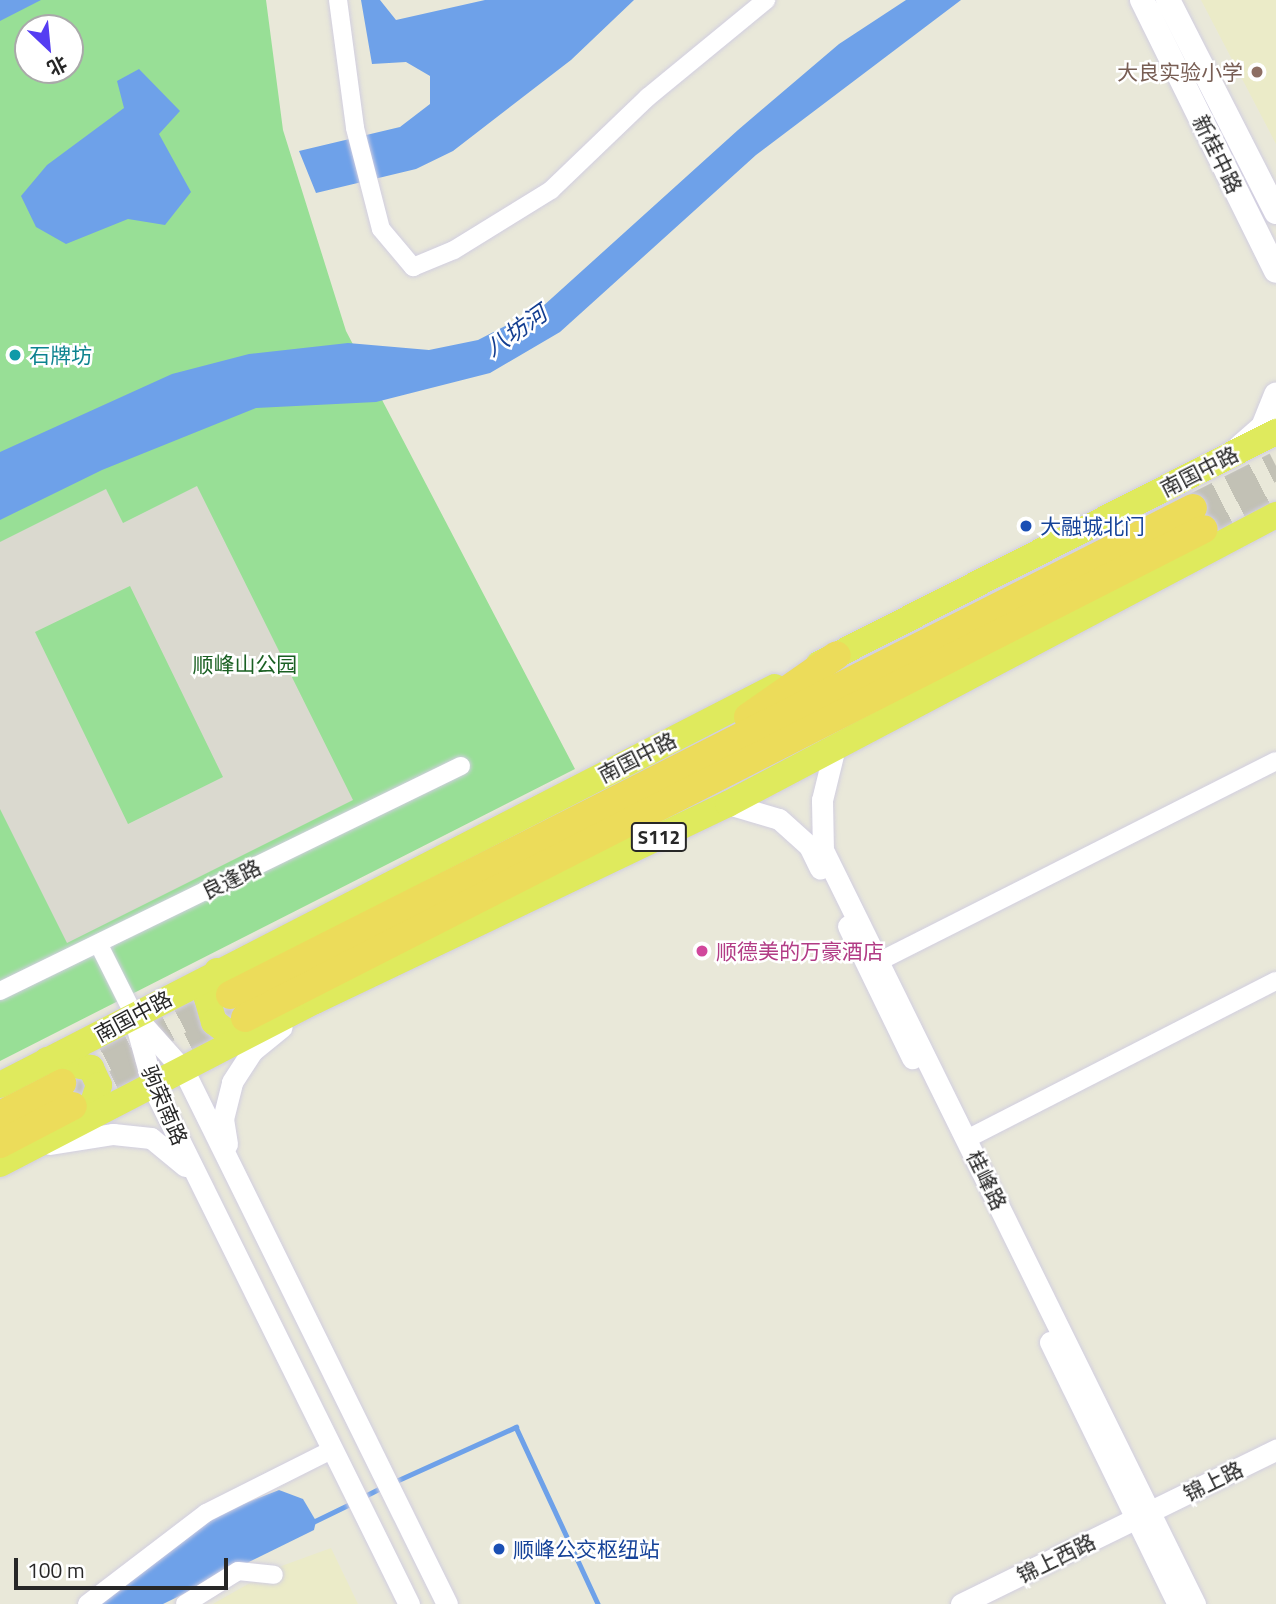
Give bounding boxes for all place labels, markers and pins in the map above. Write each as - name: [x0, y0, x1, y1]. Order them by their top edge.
- place label: 大良实验小学: [1117, 59, 1243, 85]
- marker: 大良实验小学: [1249, 64, 1265, 80]
- place label: 石牌坊: [29, 342, 92, 368]
- marker: 石牌坊: [7, 347, 23, 363]
- place label: 大融城北门: [1040, 513, 1145, 539]
- marker: 大融城北门: [1018, 518, 1034, 534]
- place label: 顺德美的万豪酒店: [716, 938, 884, 964]
- marker: 顺德美的万豪酒店: [694, 943, 710, 959]
- place label: 顺峰公交枢纽站: [513, 1536, 660, 1562]
- marker: 顺峰公交枢纽站: [491, 1541, 507, 1557]

